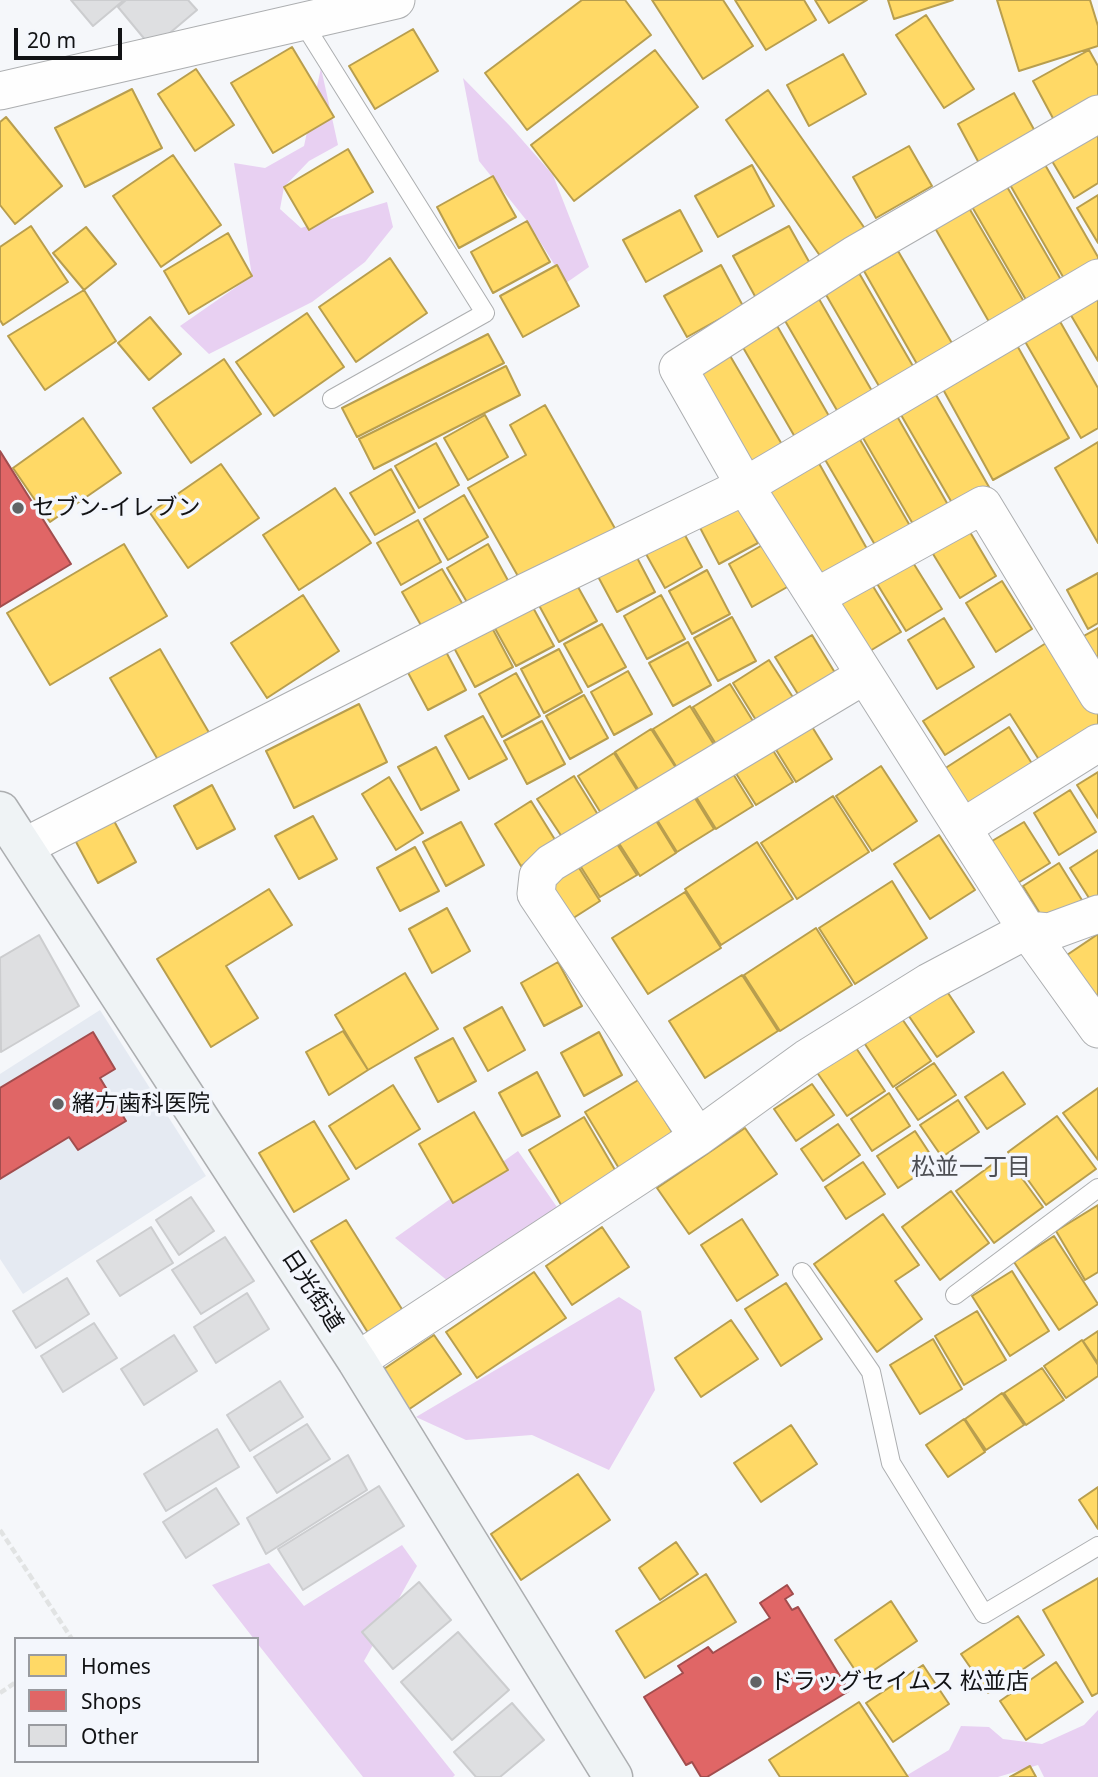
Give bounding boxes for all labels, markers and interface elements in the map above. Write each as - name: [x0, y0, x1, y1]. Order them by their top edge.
- scale bar: [18, 14, 126, 58]
- text: 20 m: [27, 26, 76, 54]
- place label: セブン-イレブン: [32, 494, 200, 522]
- marker: セブン-イレブン: [10, 500, 26, 516]
- place label: 緒方歯科医院: [72, 1090, 210, 1118]
- marker: 緒方歯科医院: [50, 1096, 66, 1112]
- district label: 松並一丁目: [911, 1154, 1031, 1182]
- street label: 日光街道: [275, 1245, 349, 1337]
- legend: [14, 1637, 259, 1763]
- text: Homes: [81, 1652, 151, 1680]
- place label: ドラッグセイムス 松並店: [770, 1668, 1029, 1696]
- marker: ドラッグセイムス 松並店: [748, 1674, 764, 1690]
- text: Shops: [81, 1687, 141, 1715]
- text: Other: [81, 1722, 138, 1750]

